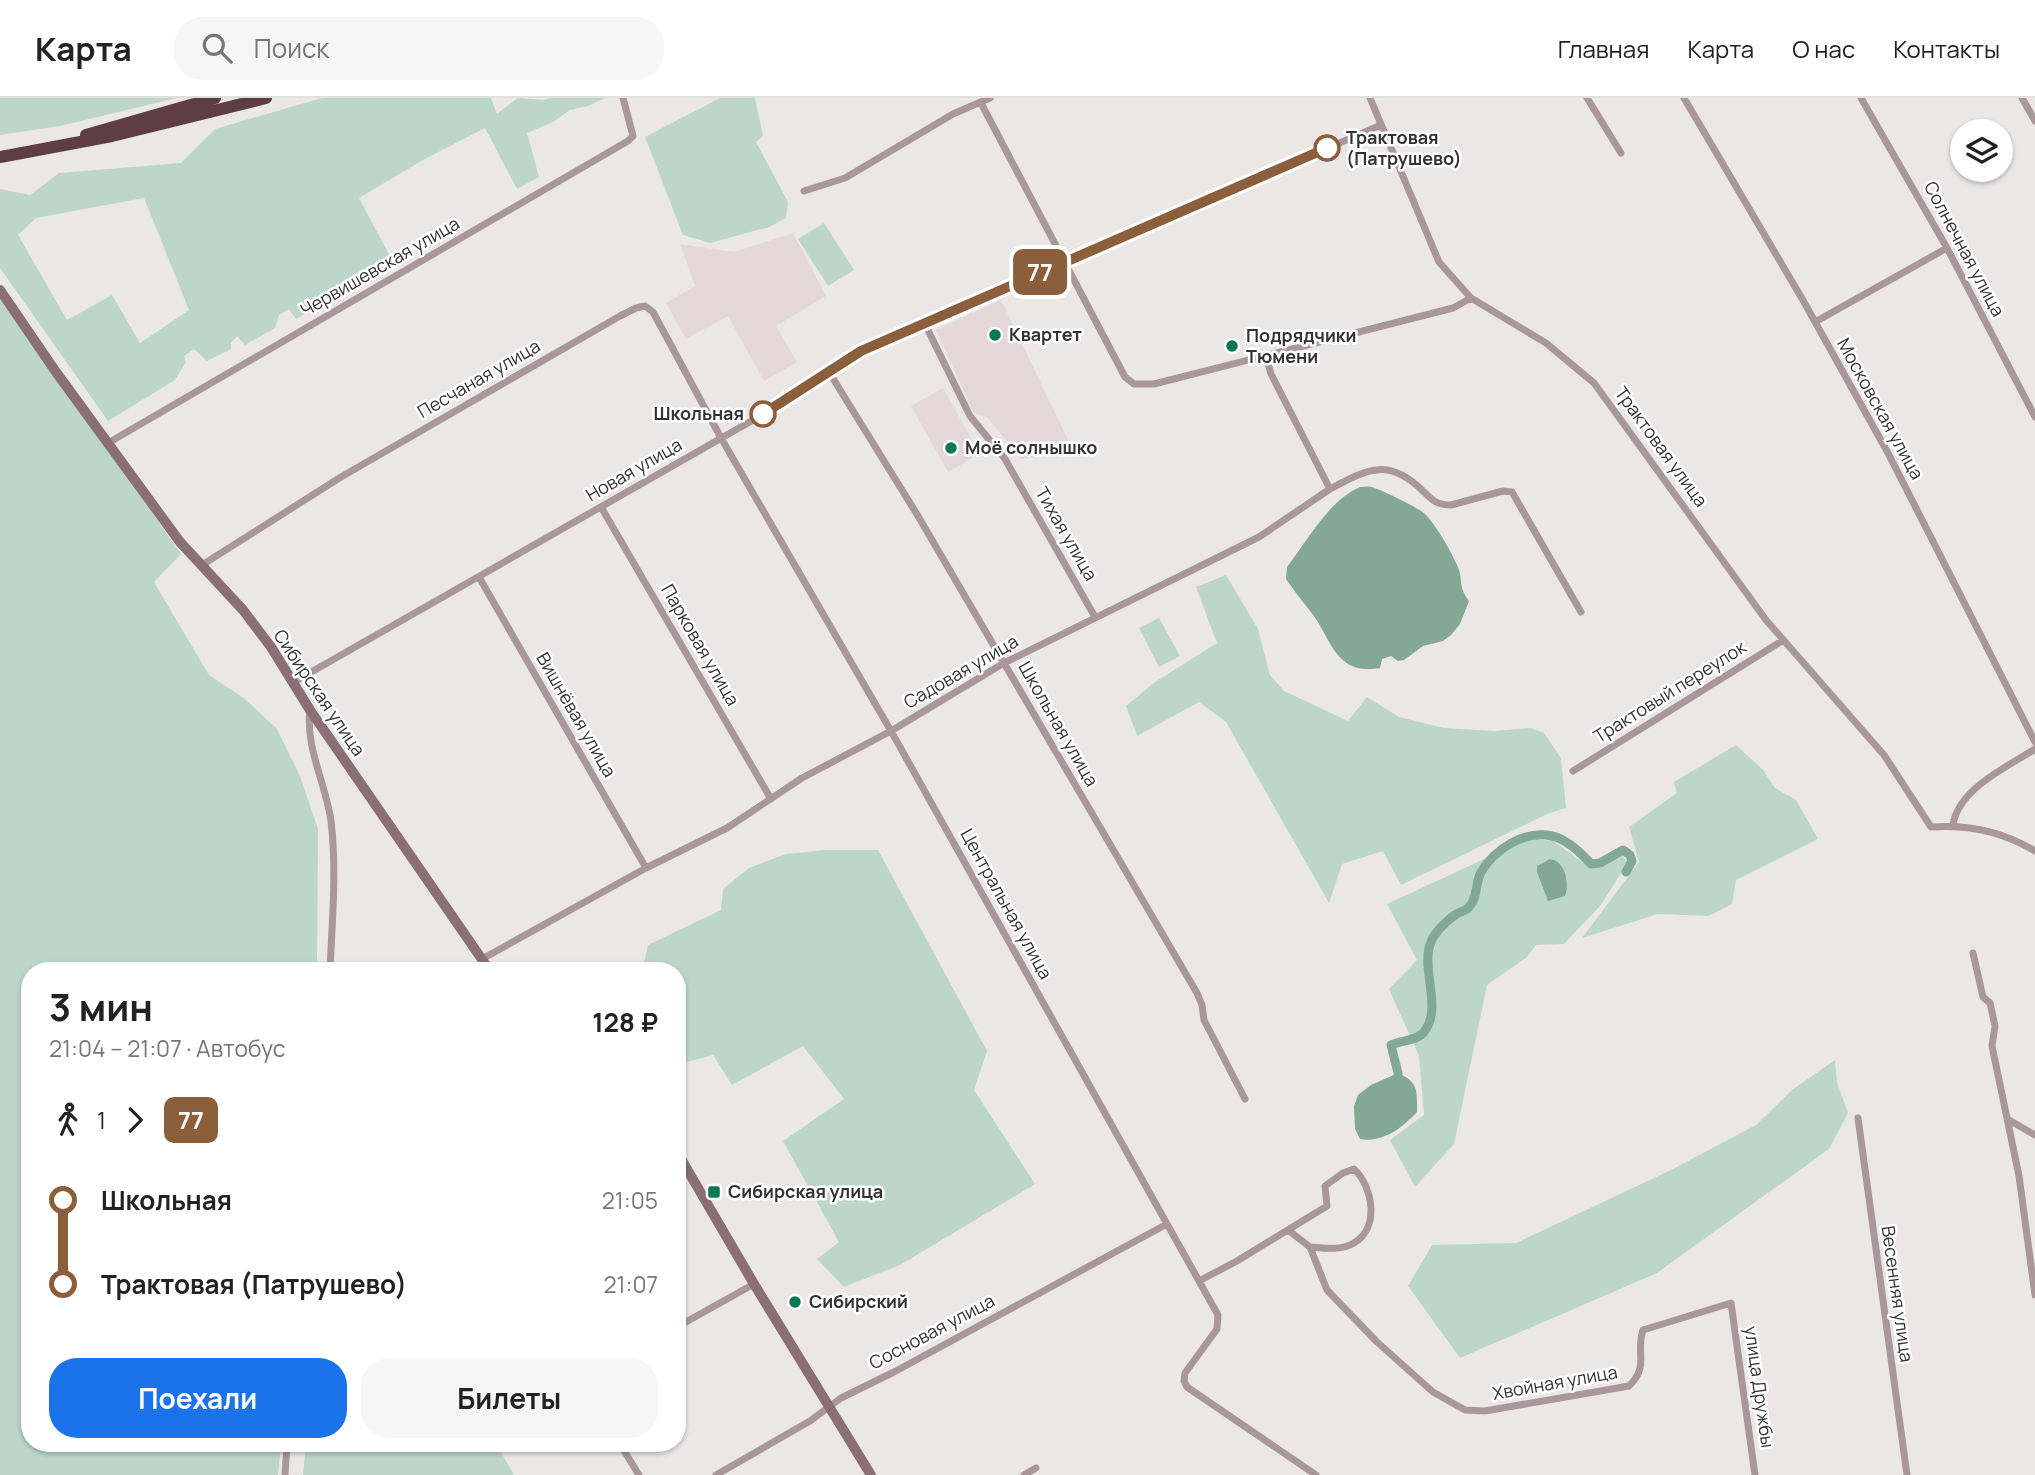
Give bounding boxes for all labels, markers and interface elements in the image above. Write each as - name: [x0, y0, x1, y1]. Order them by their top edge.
- search box: [174, 17, 664, 80]
- text: Карта: [35, 26, 132, 71]
- icon: search: [198, 29, 236, 67]
- text: Поиск: [254, 30, 329, 66]
- text: Главная: [1558, 32, 1649, 65]
- text: Карта: [1687, 32, 1754, 65]
- text: О нас: [1792, 32, 1855, 65]
- text: Контакты: [1893, 32, 2000, 65]
- map controls: [1950, 119, 2013, 182]
- button: layers: [1950, 119, 2013, 182]
- place label: Трактовая (Патрушево): [1346, 125, 1462, 170]
- marker: Трактовая (Патрушево): [1314, 135, 1340, 161]
- street label: Солнечная улица: [1919, 177, 2011, 320]
- street label: Червишевская улица: [296, 211, 463, 321]
- line badge: 77: [1009, 249, 1072, 295]
- text: 77: [1027, 255, 1053, 288]
- place label: Квартет: [1009, 322, 1082, 346]
- place label: Подрядчики Тюмени: [1246, 323, 1356, 368]
- marker: Квартет: [987, 327, 1003, 343]
- street label: Песчаная улица: [413, 333, 544, 423]
- street label: Московская улица: [1832, 334, 1930, 483]
- marker: Подрядчики Тюмени: [1224, 338, 1240, 354]
- street label: Трактовая улица: [1610, 381, 1714, 511]
- place label: Школьная: [653, 401, 744, 425]
- marker: Школьная: [750, 401, 776, 427]
- street label: Новая улица: [581, 432, 686, 506]
- place label: Моё солнышко: [965, 435, 1097, 459]
- marker: Моё солнышко: [943, 440, 959, 456]
- street label: Тихая улица: [1030, 482, 1103, 585]
- street label: Парковая улица: [656, 579, 745, 710]
- street label: Сибирская улица: [269, 624, 371, 760]
- street label: Садовая улица: [899, 629, 1022, 714]
- street label: Трактовый переулок: [1589, 634, 1751, 748]
- street label: Вишнёвая улица: [531, 648, 622, 781]
- street label: Школьная улица: [1013, 657, 1104, 790]
- street label: Центральная улица: [956, 824, 1058, 983]
- text: 3 мин: [49, 980, 153, 1032]
- text: 128 ₽: [592, 1004, 658, 1040]
- text: 21:04 – 21:07 · Автобус: [49, 1032, 285, 1064]
- icon: walk: [49, 1101, 87, 1139]
- icon: forward: [116, 1101, 154, 1139]
- text: 77: [178, 1103, 204, 1136]
- text: 1: [97, 1104, 106, 1136]
- place label: Сибирская улица: [728, 1179, 883, 1203]
- text: Школьная: [101, 1182, 232, 1218]
- text: 21:05: [602, 1184, 658, 1216]
- marker: Сибирская улица: [706, 1184, 722, 1200]
- street label: Весенняя улица: [1877, 1224, 1919, 1364]
- text: Трактовая (Патрушево): [101, 1266, 407, 1302]
- text: 21:07: [603, 1268, 658, 1300]
- street label: Сосновая улица: [865, 1288, 998, 1374]
- place label: Сибирский: [809, 1289, 908, 1313]
- marker: Сибирский: [787, 1294, 803, 1310]
- street label: улица Дружбы: [1740, 1324, 1780, 1449]
- button: Поехали: [49, 1358, 347, 1438]
- button: Билеты: [361, 1358, 658, 1438]
- street label: Хвойная улица: [1490, 1359, 1619, 1405]

